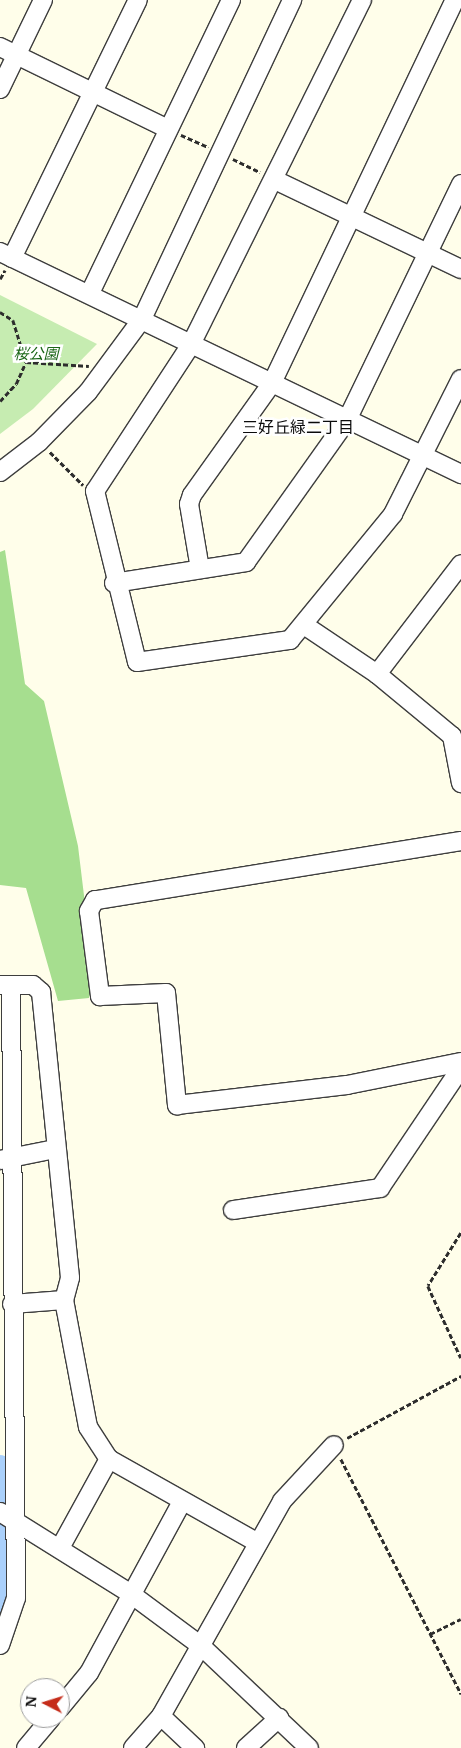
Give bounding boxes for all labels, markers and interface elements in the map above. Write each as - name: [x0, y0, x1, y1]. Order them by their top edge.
- park label: 桜公園: [14, 345, 58, 363]
- district label: 三好丘緑二丁目: [242, 417, 354, 437]
- north arrow: [20, 1678, 70, 1728]
- text: N: [22, 1695, 41, 1708]

